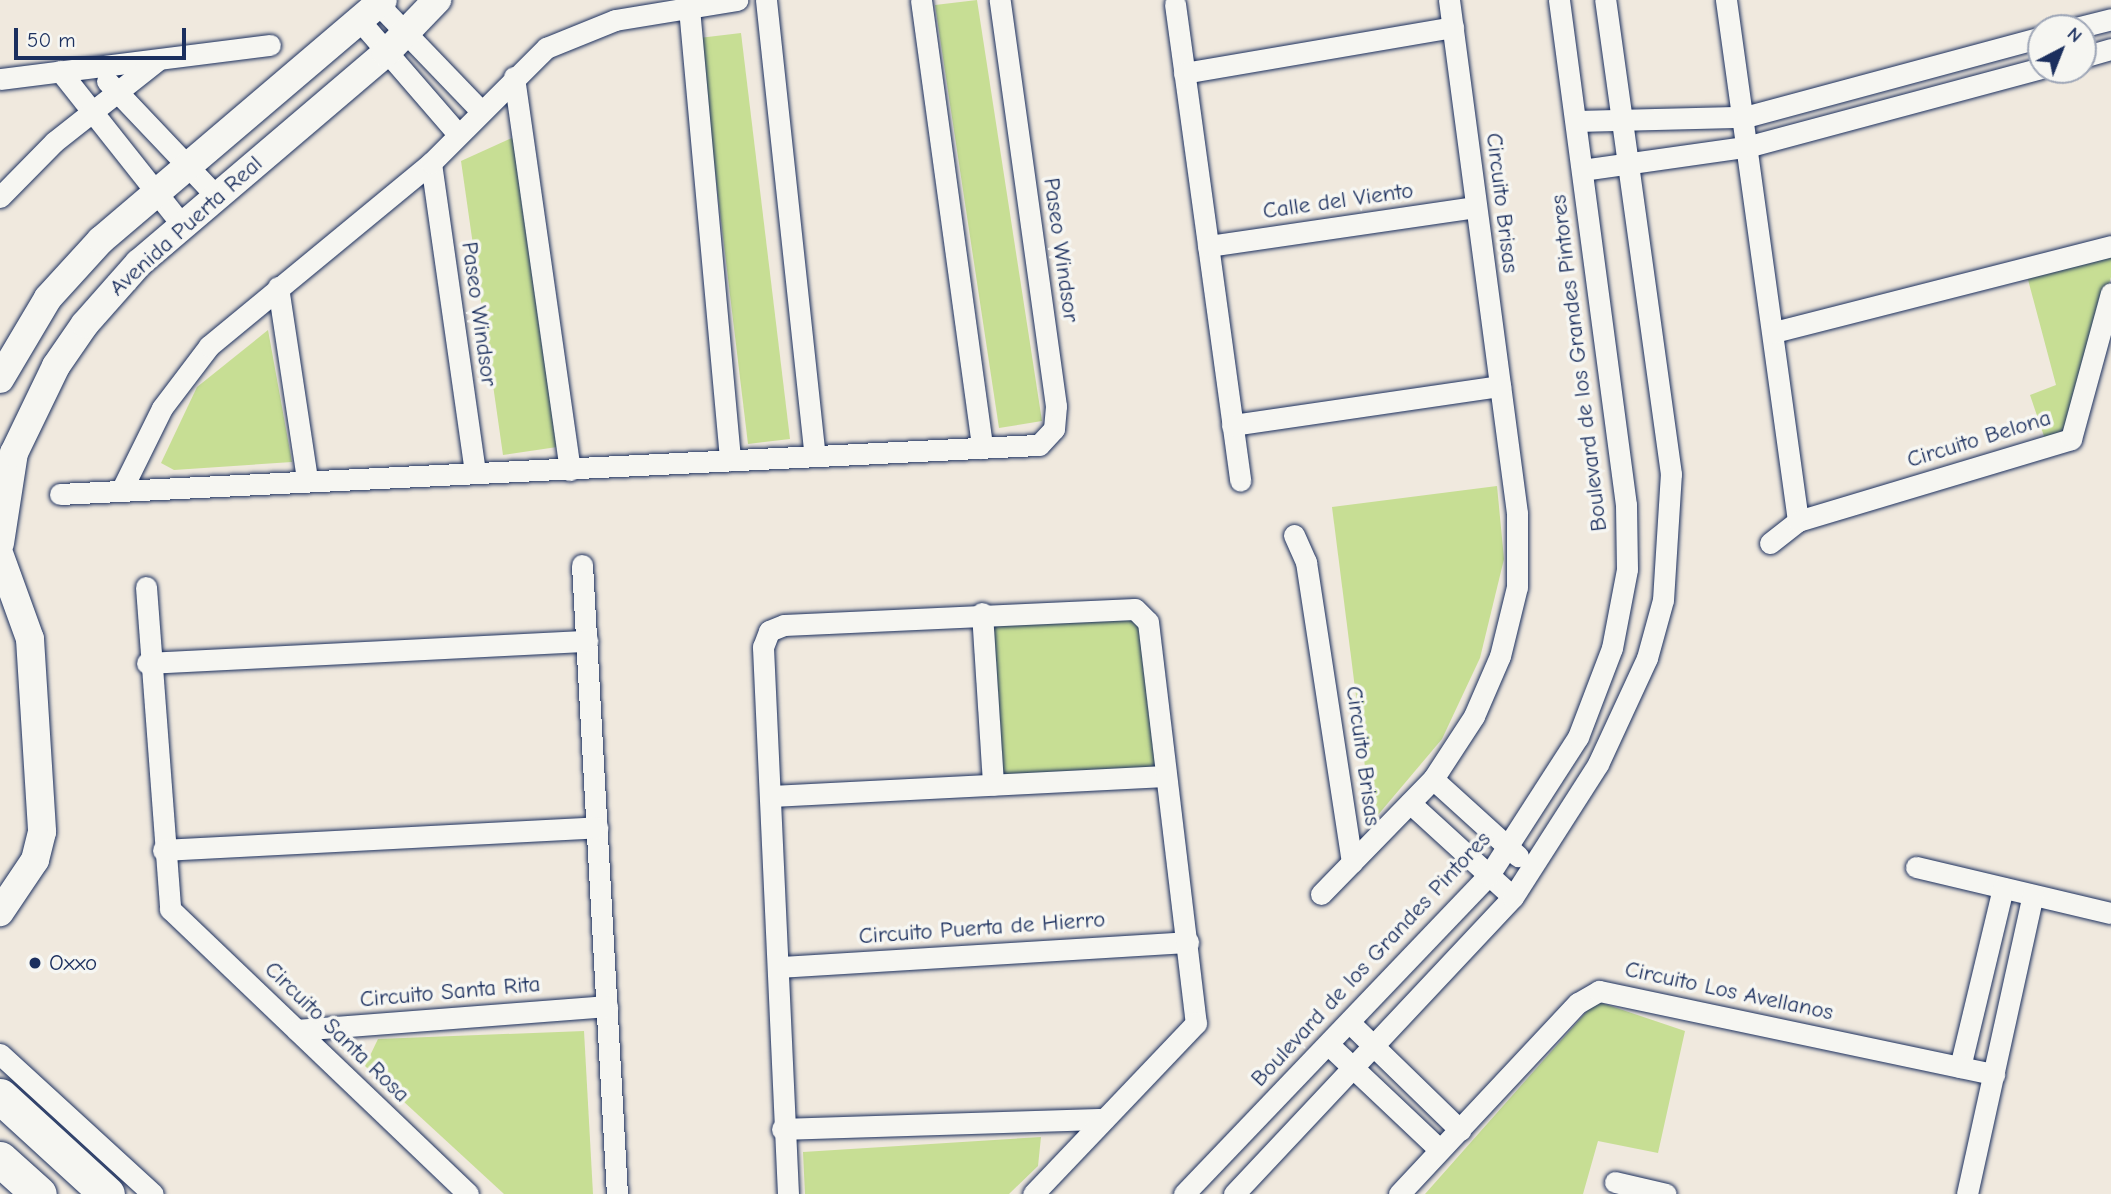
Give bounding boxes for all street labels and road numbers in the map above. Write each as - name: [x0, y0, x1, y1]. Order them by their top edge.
- street label: Circuito Brisas: [1480, 131, 1524, 275]
- street label: Avenida Puerta Real: [104, 150, 268, 302]
- street label: Paseo Windsor: [1037, 176, 1085, 324]
- street label: Calle del Viento: [1261, 177, 1415, 225]
- street label: Boulevard de los Grandes Pintores: [1545, 193, 1613, 533]
- street label: Paseo Windsor: [455, 240, 503, 388]
- street label: Circuito Belona: [1904, 404, 2054, 474]
- street label: Circuito Brisas: [1340, 684, 1386, 828]
- street label: Boulevard de los Grandes Pintores: [1245, 826, 1497, 1092]
- street label: Circuito Puerta de Hierro: [858, 906, 1106, 950]
- street label: Circuito Los Avellanos: [1622, 955, 1836, 1027]
- street label: Circuito Santa Rosa: [259, 956, 415, 1108]
- street label: Circuito Santa Rita: [359, 970, 541, 1014]

